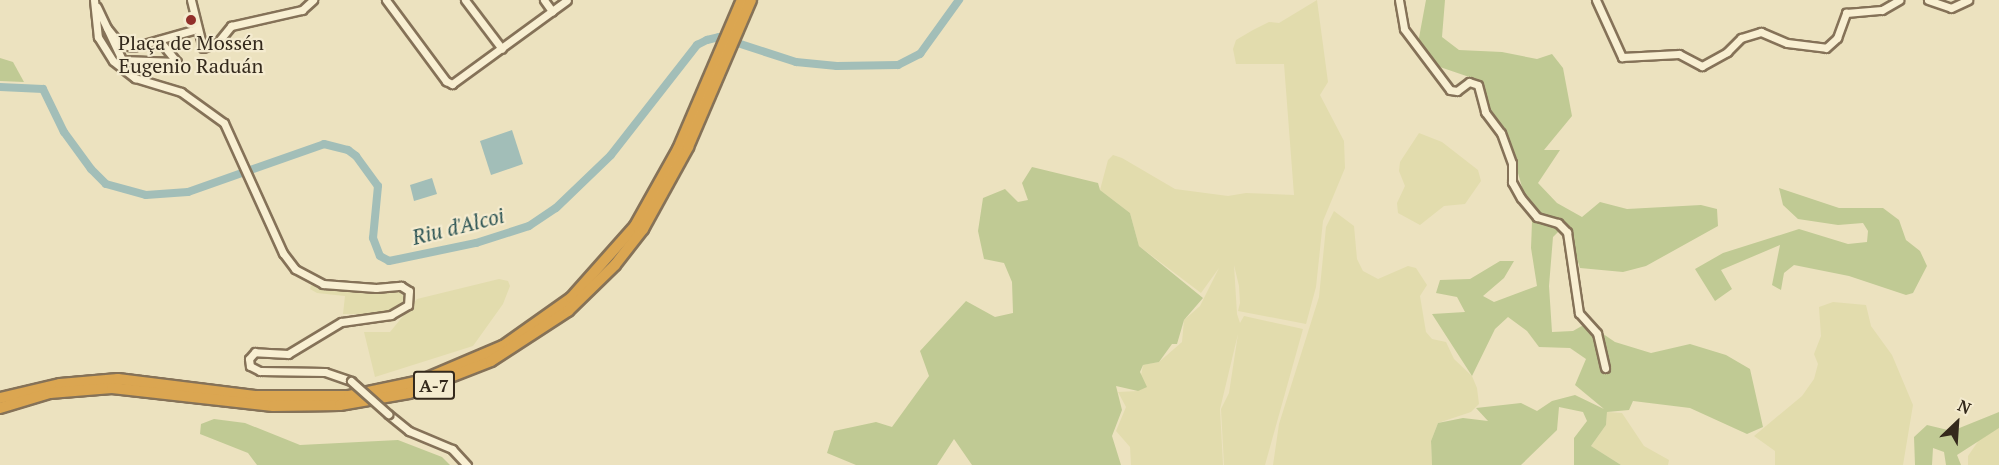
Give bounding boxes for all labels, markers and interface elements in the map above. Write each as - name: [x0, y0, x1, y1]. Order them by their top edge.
- marker: Plaça de Mossén Eugenio Raduán: [184, 13, 198, 27]
- place label: Plaça de Mossén Eugenio Raduán: [118, 30, 264, 77]
- water label: Riu d'Alcoi: [409, 202, 507, 250]
- road number: A-7: [412, 370, 456, 400]
- north arrow: [1927, 393, 1987, 453]
- text: N: [1954, 394, 1975, 419]

